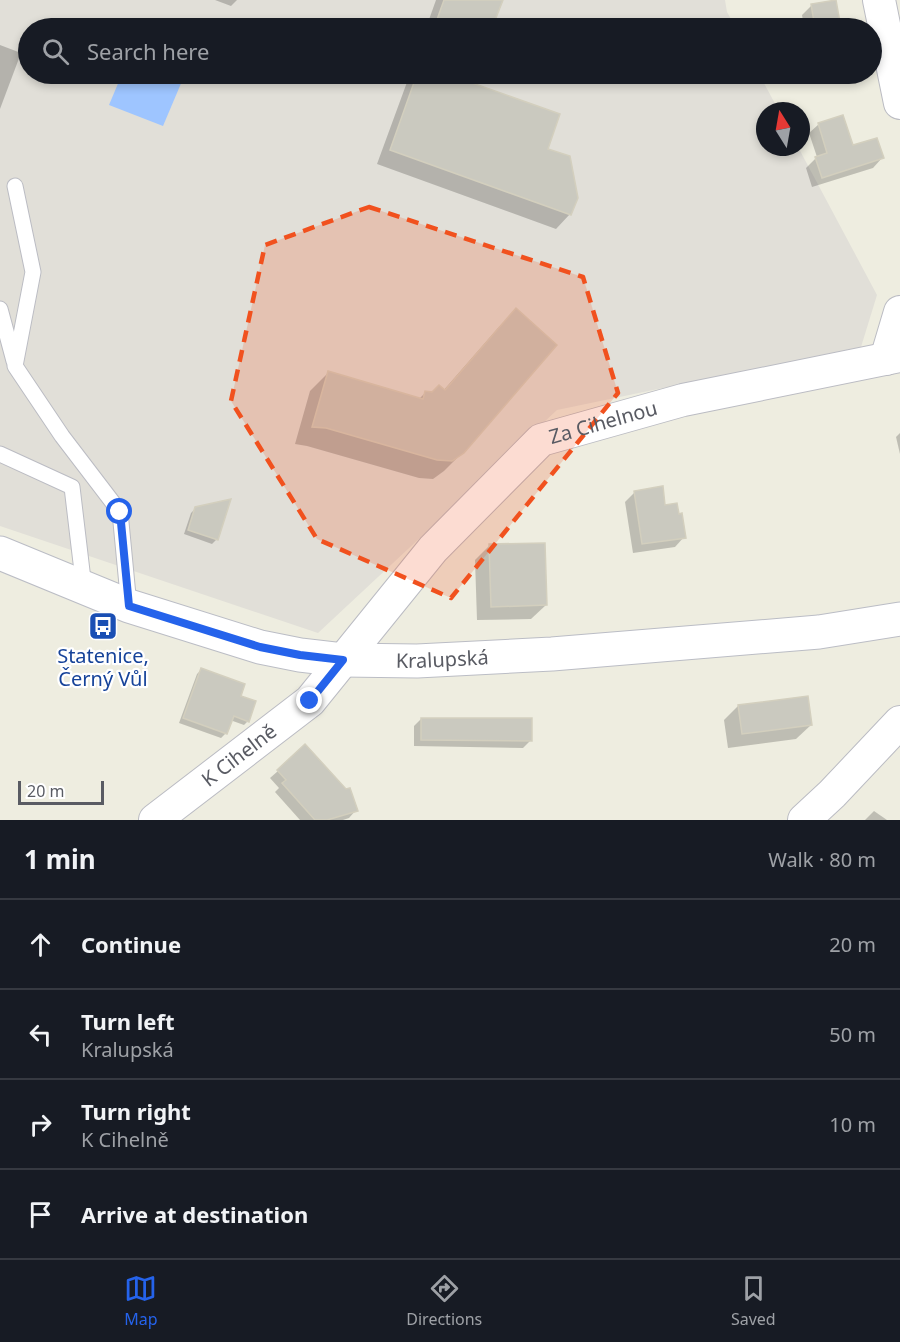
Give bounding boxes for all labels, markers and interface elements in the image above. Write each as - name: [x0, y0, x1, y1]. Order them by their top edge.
- search box: [18, 18, 882, 84]
- icon: search: [39, 35, 72, 68]
- text: Search here: [87, 36, 209, 66]
- north arrow: [756, 102, 810, 156]
- street label: Za Cihelnou: [546, 394, 660, 450]
- route start: [106, 498, 132, 524]
- bus stop icon: Statenice, Černý Vůl: [87, 610, 119, 642]
- place label: Statenice, Černý Vůl: [57, 642, 149, 692]
- street label: Kralupská: [396, 643, 489, 674]
- route end: [296, 687, 322, 713]
- street label: K Cihelně: [196, 718, 282, 793]
- scale bar: [18, 778, 104, 806]
- text: 20 m: [27, 780, 64, 802]
- text: 1 min: [24, 841, 96, 877]
- text: Walk · 80 m: [768, 846, 876, 873]
- icon: ahead: [24, 928, 57, 961]
- text: Continue: [81, 929, 181, 959]
- text: 20 m: [829, 931, 876, 958]
- text: Turn left: [81, 1006, 175, 1036]
- icon: left: [24, 1018, 57, 1051]
- text: 50 m: [829, 1021, 876, 1048]
- text: Kralupská: [81, 1036, 174, 1063]
- text: Turn right: [81, 1096, 191, 1126]
- icon: right: [24, 1108, 57, 1141]
- text: 10 m: [829, 1111, 876, 1138]
- text: K Cihelně: [81, 1126, 169, 1153]
- icon: arrive: [24, 1198, 57, 1231]
- text: Arrive at destination: [81, 1199, 308, 1229]
- tab: Map: [124, 1272, 158, 1330]
- tab: Directions: [406, 1272, 482, 1330]
- tab: Saved: [731, 1272, 776, 1330]

